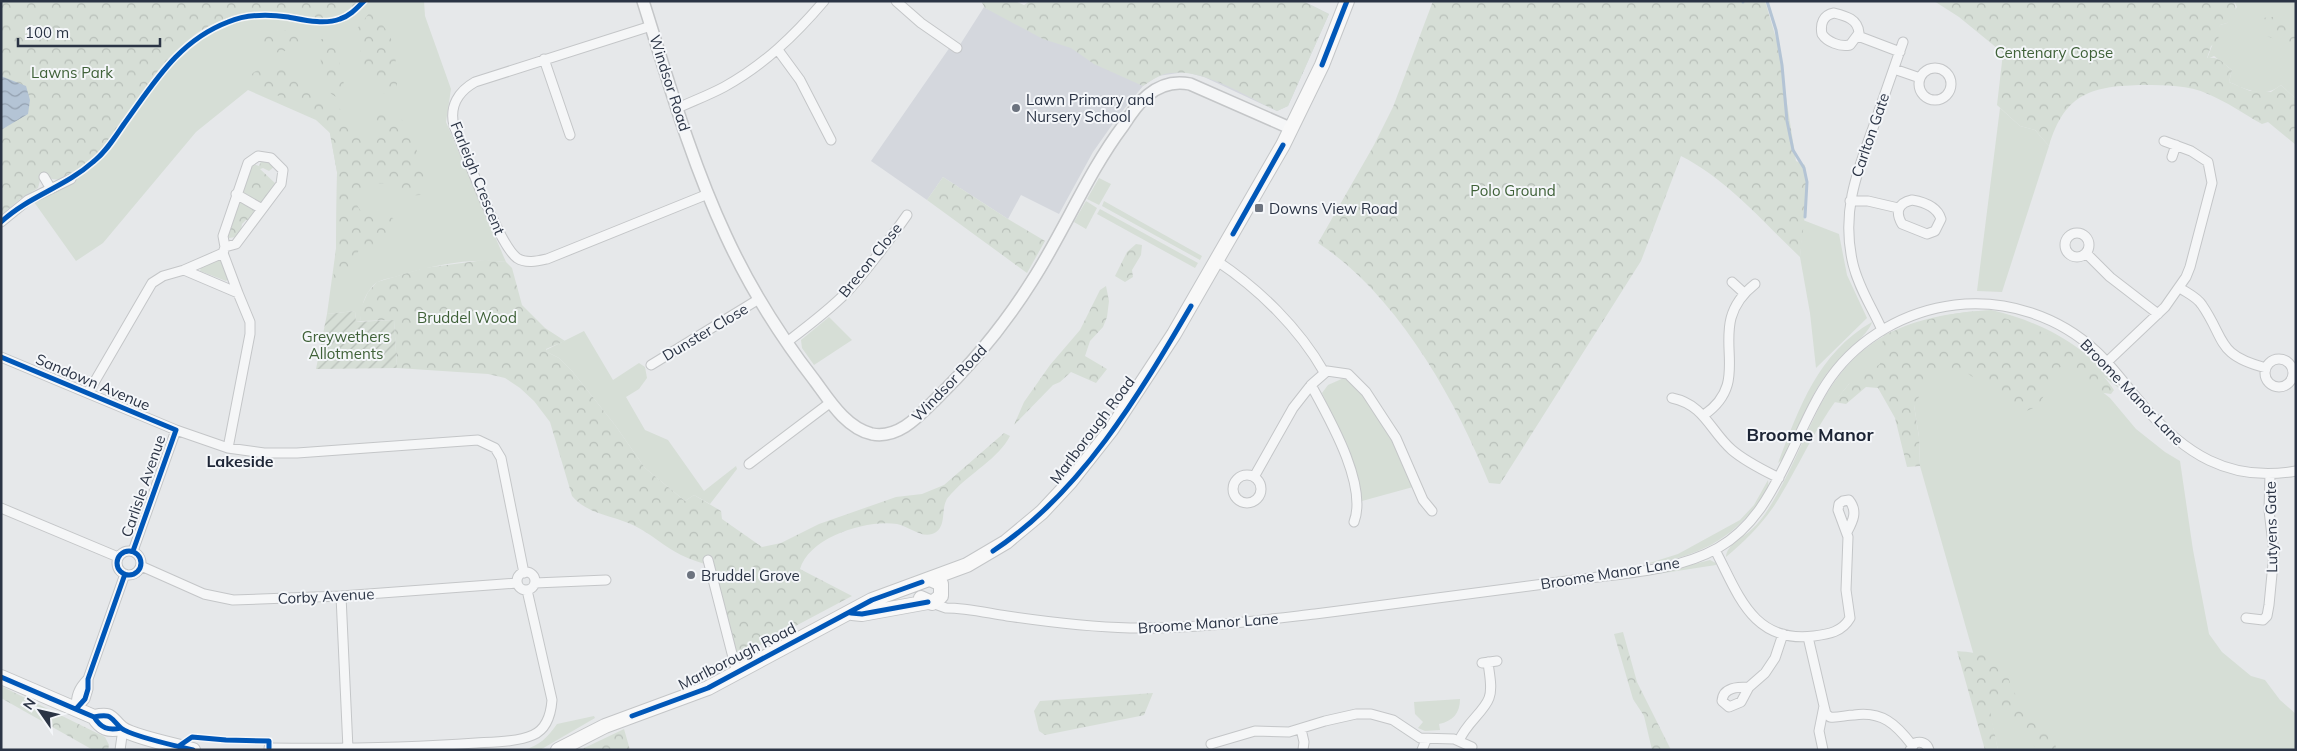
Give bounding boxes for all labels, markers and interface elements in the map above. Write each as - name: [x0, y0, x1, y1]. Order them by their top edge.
- scale bar: [18, 15, 160, 47]
- text: 100 m: [25, 23, 69, 42]
- street label: Windsor Road: [645, 32, 695, 134]
- park label: Centenary Copse: [1995, 43, 2113, 62]
- park label: Lawns Park: [31, 63, 113, 82]
- place label: Lawn Primary and Nursery School: [1026, 90, 1154, 126]
- street label: Carlton Gate: [1847, 90, 1893, 180]
- marker: Lawn Primary and Nursery School: [1010, 102, 1022, 114]
- street label: Farleigh Crescent: [447, 119, 509, 237]
- park label: Polo Ground: [1470, 181, 1556, 200]
- place label: Downs View Road: [1269, 199, 1398, 218]
- marker: Downs View Road: [1253, 202, 1265, 214]
- street label: Brecon Close: [834, 219, 906, 301]
- street label: Dunster Close: [659, 299, 751, 365]
- park label: Bruddel Wood: [417, 308, 517, 327]
- park label: Greywethers Allotments: [302, 327, 390, 363]
- street label: Broome Manor Lane: [2076, 335, 2188, 449]
- street label: Windsor Road: [907, 340, 991, 426]
- street label: Sandown Avenue: [33, 349, 153, 415]
- street label: Marlborough Road: [1045, 373, 1139, 487]
- district label: Broome Manor: [1746, 423, 1874, 446]
- street label: Carlisle Avenue: [117, 432, 169, 540]
- district label: Lakeside: [206, 451, 274, 471]
- street label: Lutyens Gate: [2261, 481, 2281, 573]
- street label: Broome Manor Lane: [1539, 553, 1681, 593]
- place label: Bruddel Grove: [701, 566, 800, 585]
- marker: Bruddel Grove: [685, 569, 697, 581]
- street label: Corby Avenue: [277, 584, 375, 608]
- street label: Broome Manor Lane: [1137, 609, 1279, 637]
- street label: Marlborough Road: [675, 618, 799, 694]
- north arrow: [15, 686, 65, 736]
- text: N: [19, 694, 40, 713]

